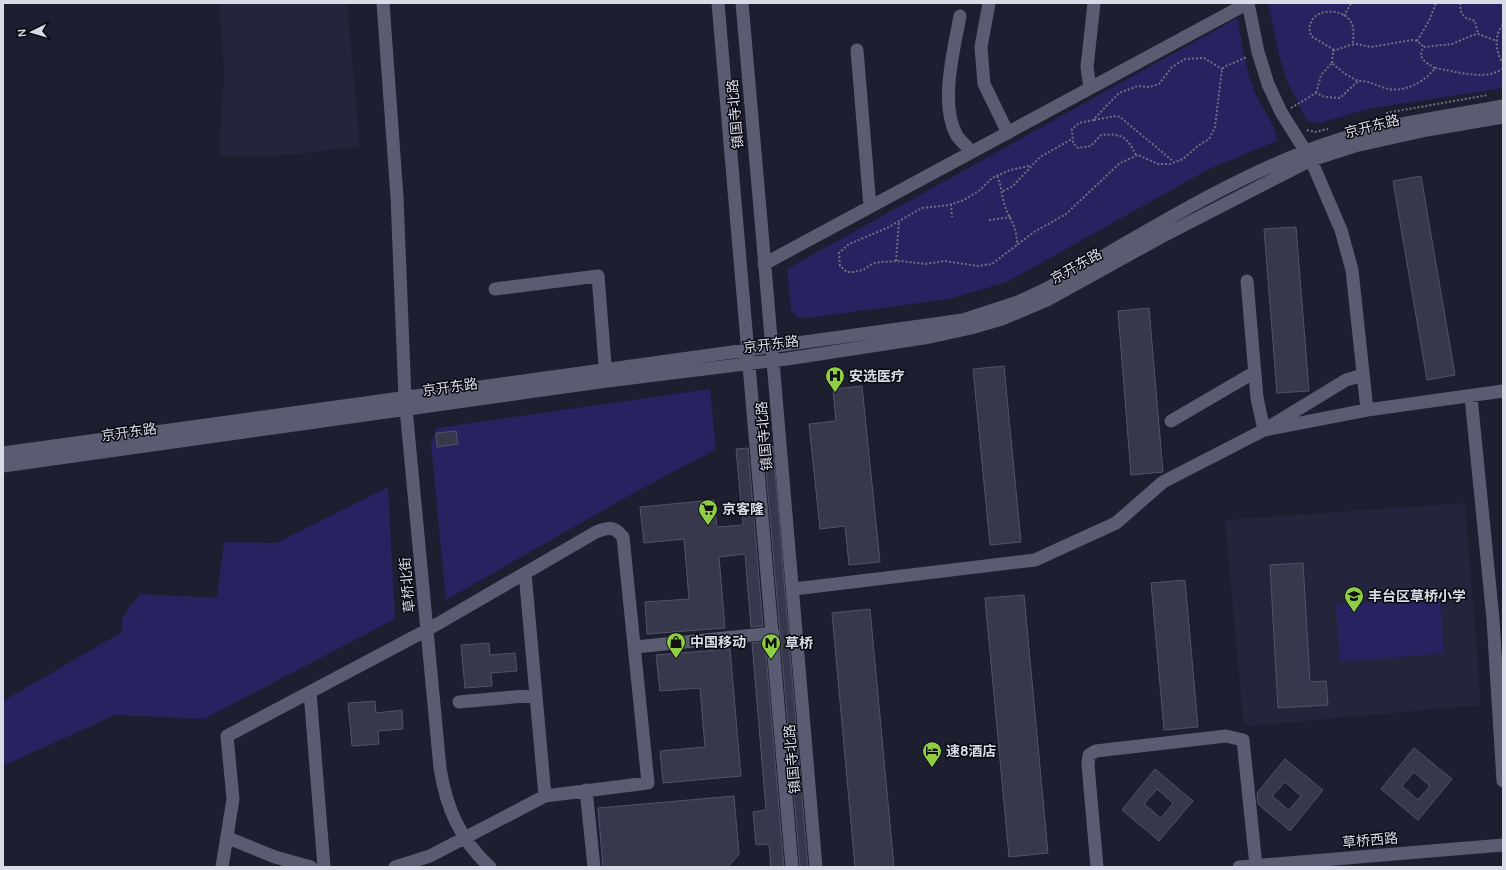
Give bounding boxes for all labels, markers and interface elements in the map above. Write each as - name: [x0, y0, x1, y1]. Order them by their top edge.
- north arrow: [12, 12, 52, 52]
- text: N: [14, 28, 29, 38]
- street label: 镇国寺北路: [722, 78, 747, 150]
- street label: 京开东路: [1342, 110, 1401, 142]
- street label: 京开东路: [1047, 244, 1105, 287]
- street label: 京开东路: [742, 331, 800, 356]
- hospital icon: 安选医疗: [824, 365, 846, 393]
- place label: 安选医疗: [849, 366, 905, 385]
- street label: 京开东路: [421, 373, 479, 400]
- street label: 镇国寺北路: [751, 400, 776, 472]
- street label: 京开东路: [100, 418, 158, 445]
- supermarket icon: 京客隆: [697, 498, 719, 526]
- place label: 京客隆: [722, 499, 764, 518]
- street label: 草桥北街: [395, 556, 418, 614]
- school or university icon: 丰台区草桥小学: [1343, 585, 1365, 613]
- place label: 丰台区草桥小学: [1368, 586, 1466, 605]
- shop icon: 中国移动: [665, 631, 687, 659]
- place label: 中国移动: [690, 632, 746, 651]
- metro station icon: 草桥: [760, 632, 782, 660]
- place label: 草桥: [785, 633, 813, 652]
- street label: 镇国寺北路: [779, 723, 804, 795]
- hotel icon: 速8酒店: [921, 740, 943, 768]
- place label: 速8酒店: [946, 741, 997, 760]
- street label: 草桥西路: [1341, 828, 1399, 851]

